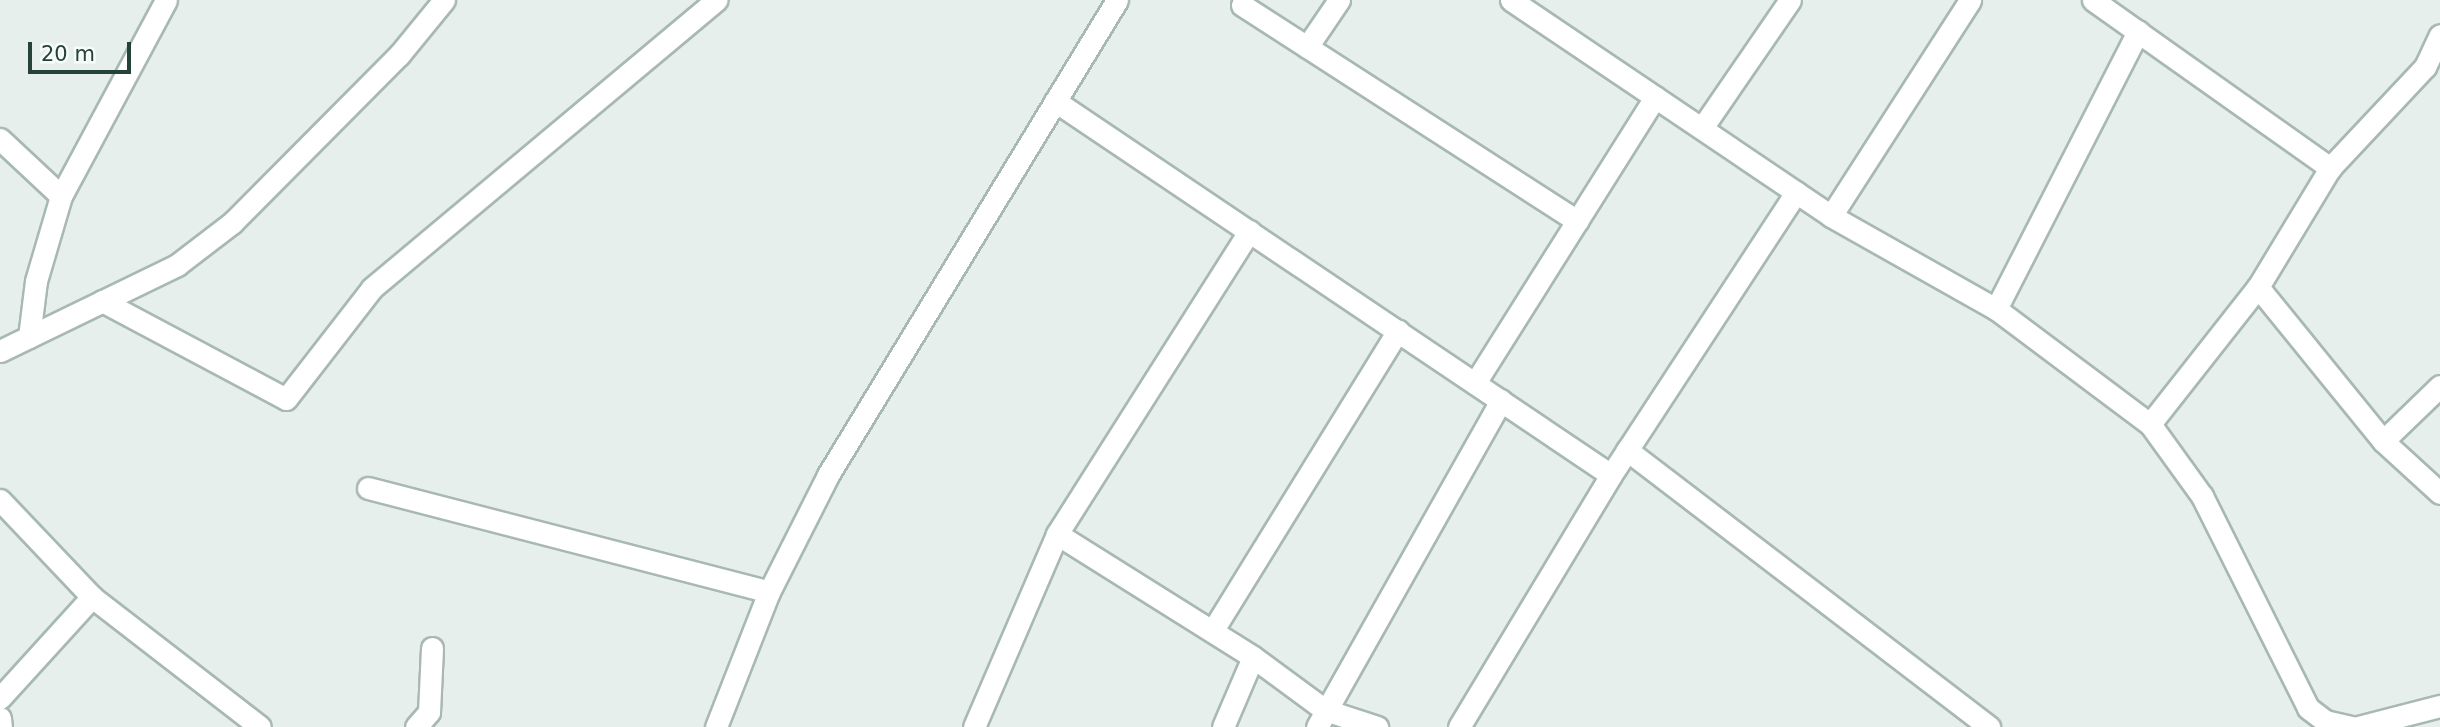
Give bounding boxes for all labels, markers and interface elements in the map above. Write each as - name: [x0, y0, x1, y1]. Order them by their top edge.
- scale bar: [32, 28, 135, 72]
- text: 20 m: [41, 42, 95, 66]

